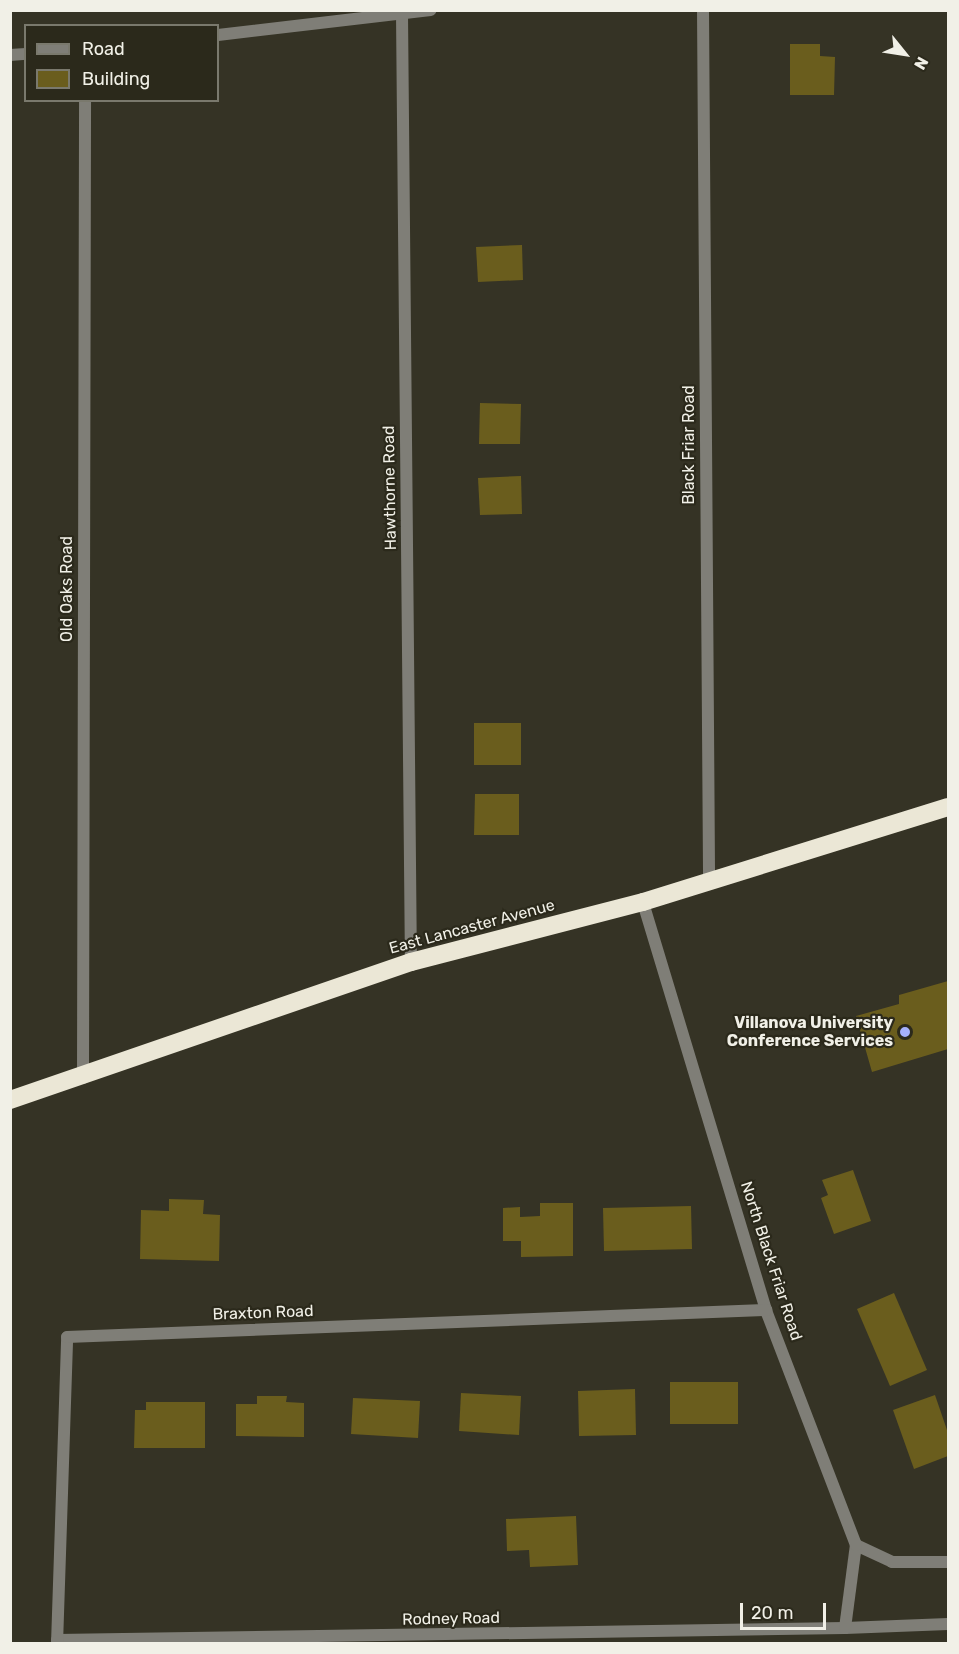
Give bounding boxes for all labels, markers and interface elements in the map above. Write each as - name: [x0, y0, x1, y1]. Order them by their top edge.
- legend: [24, 24, 219, 102]
- north arrow: [875, 24, 935, 84]
- text: Road: [82, 38, 125, 60]
- text: N: [910, 54, 932, 73]
- text: Building: [82, 68, 150, 90]
- street label: Black Friar Road: [679, 385, 699, 505]
- street label: Hawthorne Road: [379, 425, 401, 551]
- street label: Old Oaks Road: [57, 536, 77, 642]
- street label: East Lancaster Avenue: [387, 896, 557, 958]
- place label: Villanova University Conference Services: [727, 1013, 893, 1051]
- marker: Villanova University Conference Services: [898, 1025, 912, 1039]
- street label: North Black Friar Road: [736, 1179, 806, 1343]
- street label: Braxton Road: [212, 1302, 314, 1324]
- scale bar: [743, 1591, 828, 1629]
- text: 20 m: [751, 1602, 793, 1624]
- street label: Rodney Road: [402, 1609, 500, 1629]

